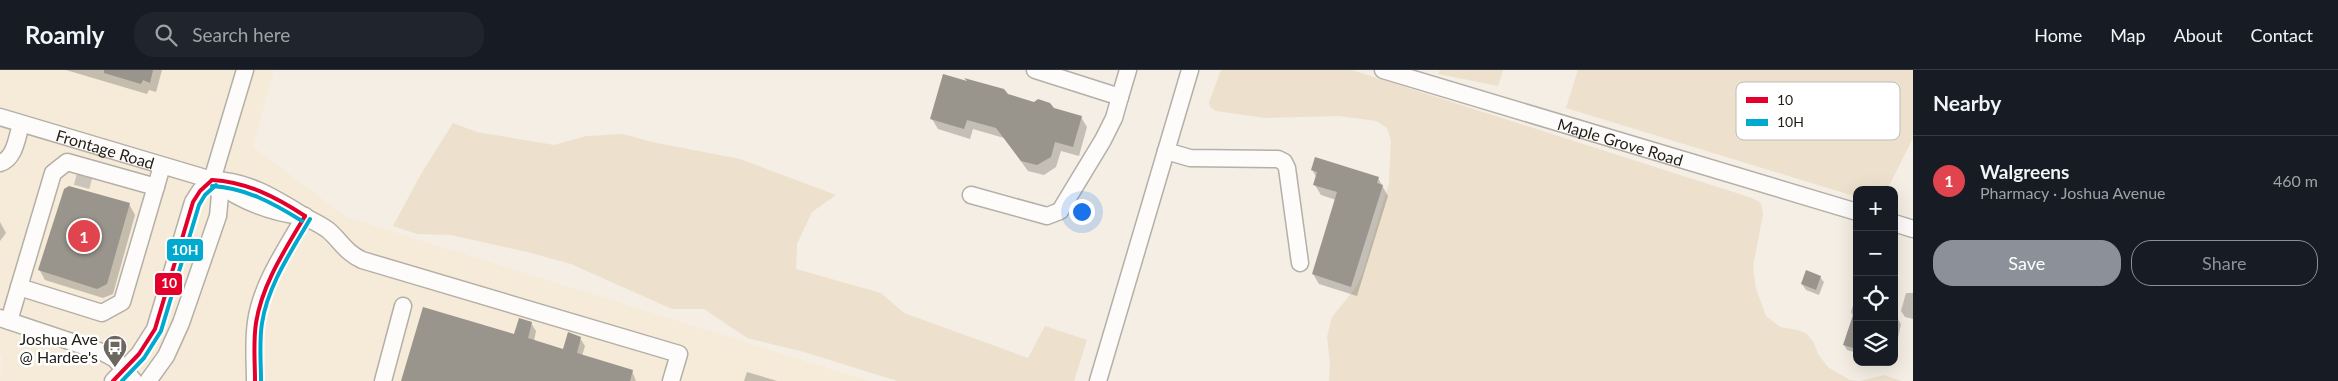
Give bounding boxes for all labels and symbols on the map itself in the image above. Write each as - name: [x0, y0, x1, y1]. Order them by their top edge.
- legend: [1736, 82, 1900, 140]
- text: 10: [1777, 91, 1793, 108]
- street label: Maple Grove Road: [1556, 113, 1686, 169]
- text: 10H: [1777, 113, 1804, 130]
- street label: Frontage Road: [54, 125, 157, 172]
- your location: [1069, 199, 1095, 225]
- pin: 1: [68, 217, 100, 255]
- line badge: 10H: [166, 238, 204, 262]
- text: 10H: [171, 241, 199, 258]
- line badge: 10: [154, 272, 183, 296]
- text: 10: [161, 274, 177, 291]
- place label: Joshua Ave @ Hardee's: [19, 329, 98, 366]
- bus stop icon: Joshua Ave @ Hardee's: [102, 334, 128, 368]

